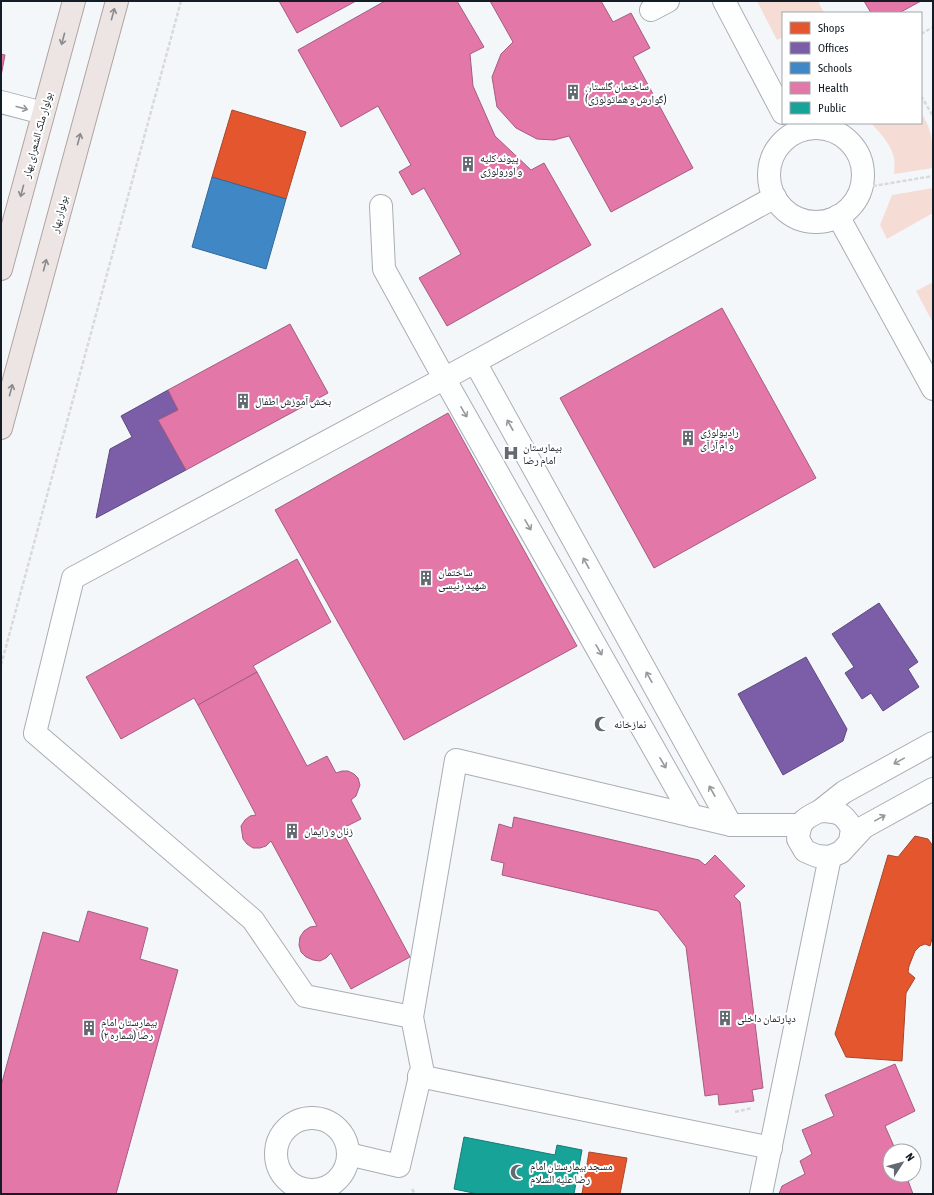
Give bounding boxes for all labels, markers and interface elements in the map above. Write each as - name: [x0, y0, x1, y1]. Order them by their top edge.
- one-way arrow: [110, 8, 117, 21]
- legend: [782, 12, 922, 124]
- text: Shops: [818, 21, 844, 35]
- one-way arrow: [59, 32, 66, 45]
- text: Offices: [818, 41, 848, 55]
- text: Schools: [818, 61, 852, 75]
- place label: ساختمان گلستان (گوارش و هماتولوژی): [585, 80, 667, 106]
- text: Health: [818, 81, 848, 95]
- building icon: ساختمان گلستان (گوارش و هماتولوژی): [564, 83, 582, 101]
- street label: بولوار ملک الشعرای بهار: [20, 91, 55, 180]
- text: Public: [818, 101, 846, 115]
- one-way arrow: [15, 105, 28, 112]
- one-way arrow: [76, 133, 83, 146]
- place label: پیوند کلیه و اورولوژی: [480, 152, 522, 178]
- building icon: پیوند کلیه و اورولوژی: [459, 155, 477, 173]
- one-way arrow: [18, 184, 25, 197]
- street label: بولوار بهار: [48, 194, 70, 235]
- one-way arrow: [42, 259, 49, 272]
- one-way arrow: [8, 384, 15, 397]
- building icon: بخش آموزش اطفال: [234, 392, 252, 410]
- place label: بخش آموزش اطفال: [255, 395, 331, 408]
- one-way arrow: [460, 406, 468, 418]
- one-way arrow: [505, 419, 513, 431]
- place label: رادیولوژی و ام آر آی: [700, 426, 739, 452]
- building icon: رادیولوژی و ام آر آی: [679, 429, 697, 447]
- place label: بیمارستان امام رضا: [523, 441, 562, 467]
- hospital icon: بیمارستان امام رضا: [502, 444, 520, 462]
- one-way arrow: [524, 519, 532, 531]
- one-way arrow: [582, 558, 590, 570]
- place label: ساختمان شهید رئیسی: [438, 566, 486, 592]
- building icon: ساختمان شهید رئیسی: [417, 569, 435, 587]
- one-way arrow: [595, 644, 603, 656]
- one-way arrow: [645, 671, 652, 683]
- mosque icon: نمازخانه: [593, 715, 611, 733]
- place label: نمازخانه: [614, 718, 646, 730]
- one-way arrow: [659, 757, 667, 769]
- one-way arrow: [893, 758, 905, 766]
- one-way arrow: [708, 785, 715, 797]
- one-way arrow: [874, 814, 886, 822]
- building icon: زنان و زایمان: [283, 822, 301, 840]
- place label: زنان و زایمان: [304, 825, 353, 838]
- building icon: دپارتمان داخلی: [716, 1009, 734, 1027]
- place label: دپارتمان داخلی: [737, 1012, 796, 1025]
- place label: بیمارستان امام رضا (شماره ۲): [101, 1016, 157, 1041]
- building icon: بیمارستان امام رضا (شماره ۲): [80, 1019, 98, 1037]
- north arrow: [882, 1143, 922, 1183]
- text: N: [903, 1151, 917, 1163]
- place label: مسجد بیمارستان امام رضا علیه السلام: [530, 1160, 613, 1186]
- mosque icon: مسجد بیمارستان امام رضا علیه السلام: [509, 1163, 527, 1181]

